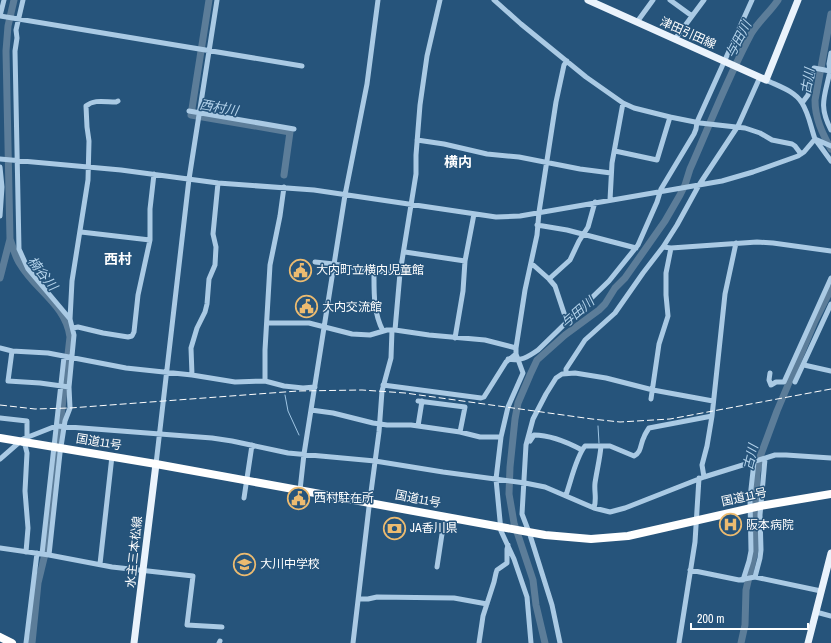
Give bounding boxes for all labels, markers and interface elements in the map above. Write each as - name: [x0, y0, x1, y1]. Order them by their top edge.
- street label: 津田引田線: [657, 13, 719, 53]
- water label: 与田川: [722, 16, 756, 60]
- water label: 古川: [797, 65, 818, 95]
- water label: 西村川: [198, 96, 242, 120]
- district label: 横内: [444, 153, 472, 171]
- district label: 西村: [104, 250, 132, 268]
- water label: 楠谷川: [24, 253, 63, 295]
- public building icon: 大内町立横内児童館: [287, 257, 313, 283]
- place label: 大内町立横内児童館: [316, 262, 424, 278]
- water label: 与田川: [557, 292, 599, 332]
- public building icon: 大内交流館: [293, 294, 319, 320]
- place label: 大内交流館: [322, 299, 382, 315]
- street label: 国道11号: [75, 430, 123, 454]
- water label: 古川: [739, 441, 762, 472]
- street label: 国道11号: [720, 484, 768, 510]
- public building icon: 西村駐在所: [285, 485, 311, 511]
- street label: 国道11号: [394, 487, 442, 511]
- place label: 西村駐在所: [314, 490, 374, 506]
- hospital icon: 阪本病院: [718, 512, 744, 538]
- street label: 水主三本松線: [122, 515, 146, 589]
- bank icon: JA香川県: [381, 515, 407, 541]
- place label: 阪本病院: [746, 517, 794, 533]
- place label: JA香川県: [410, 520, 457, 536]
- school or university icon: 大川中学校: [232, 551, 258, 577]
- place label: 大川中学校: [260, 556, 320, 572]
- scale bar: [691, 605, 808, 631]
- text: 200 m: [697, 611, 724, 627]

